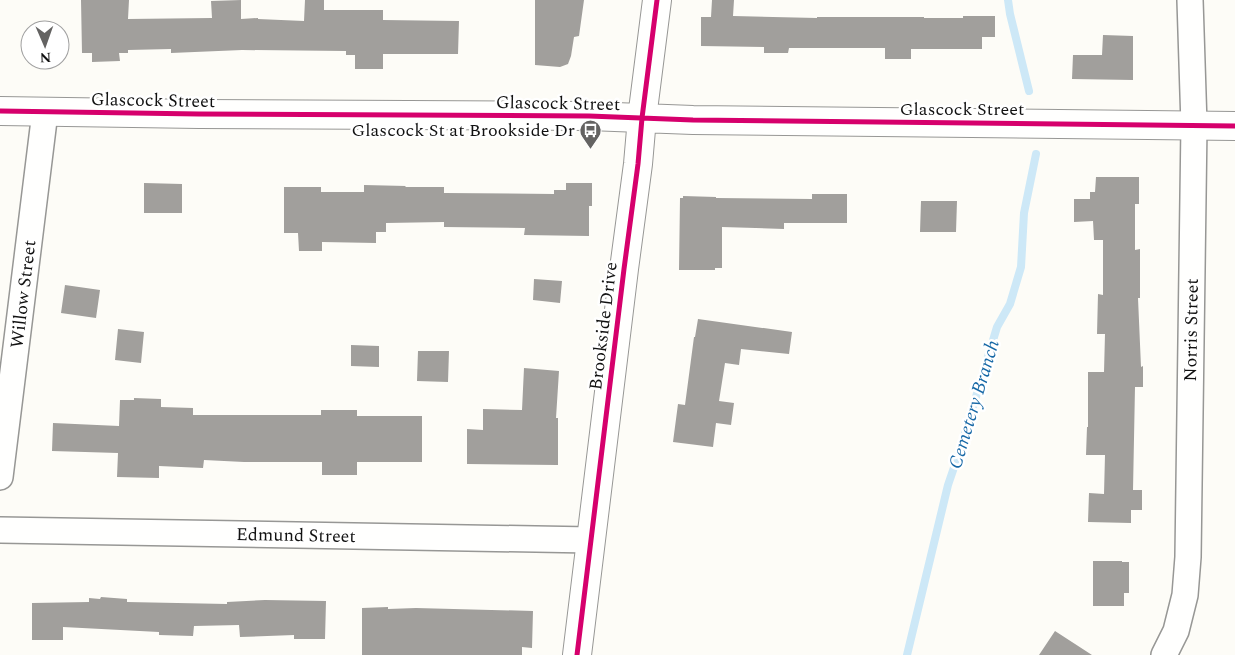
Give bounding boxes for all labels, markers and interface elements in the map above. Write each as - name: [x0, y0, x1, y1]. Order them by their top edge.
- north arrow: [20, 20, 70, 70]
- text: N: [39, 47, 52, 68]
- street label: Glascock Street: [90, 86, 215, 115]
- street label: Glascock Street: [495, 89, 620, 118]
- street label: Glascock Street: [900, 96, 1024, 123]
- place label: Glascock St at Brookside Dr: [351, 117, 575, 144]
- bus stop icon: Glascock St at Brookside Dr: [579, 118, 603, 149]
- street label: Willow Street: [3, 238, 44, 350]
- street label: Brookside Drive: [582, 260, 625, 392]
- street label: Norris Street: [1177, 278, 1206, 382]
- water label: Cemetery Branch: [941, 336, 1008, 473]
- street label: Edmund Street: [236, 521, 356, 550]

